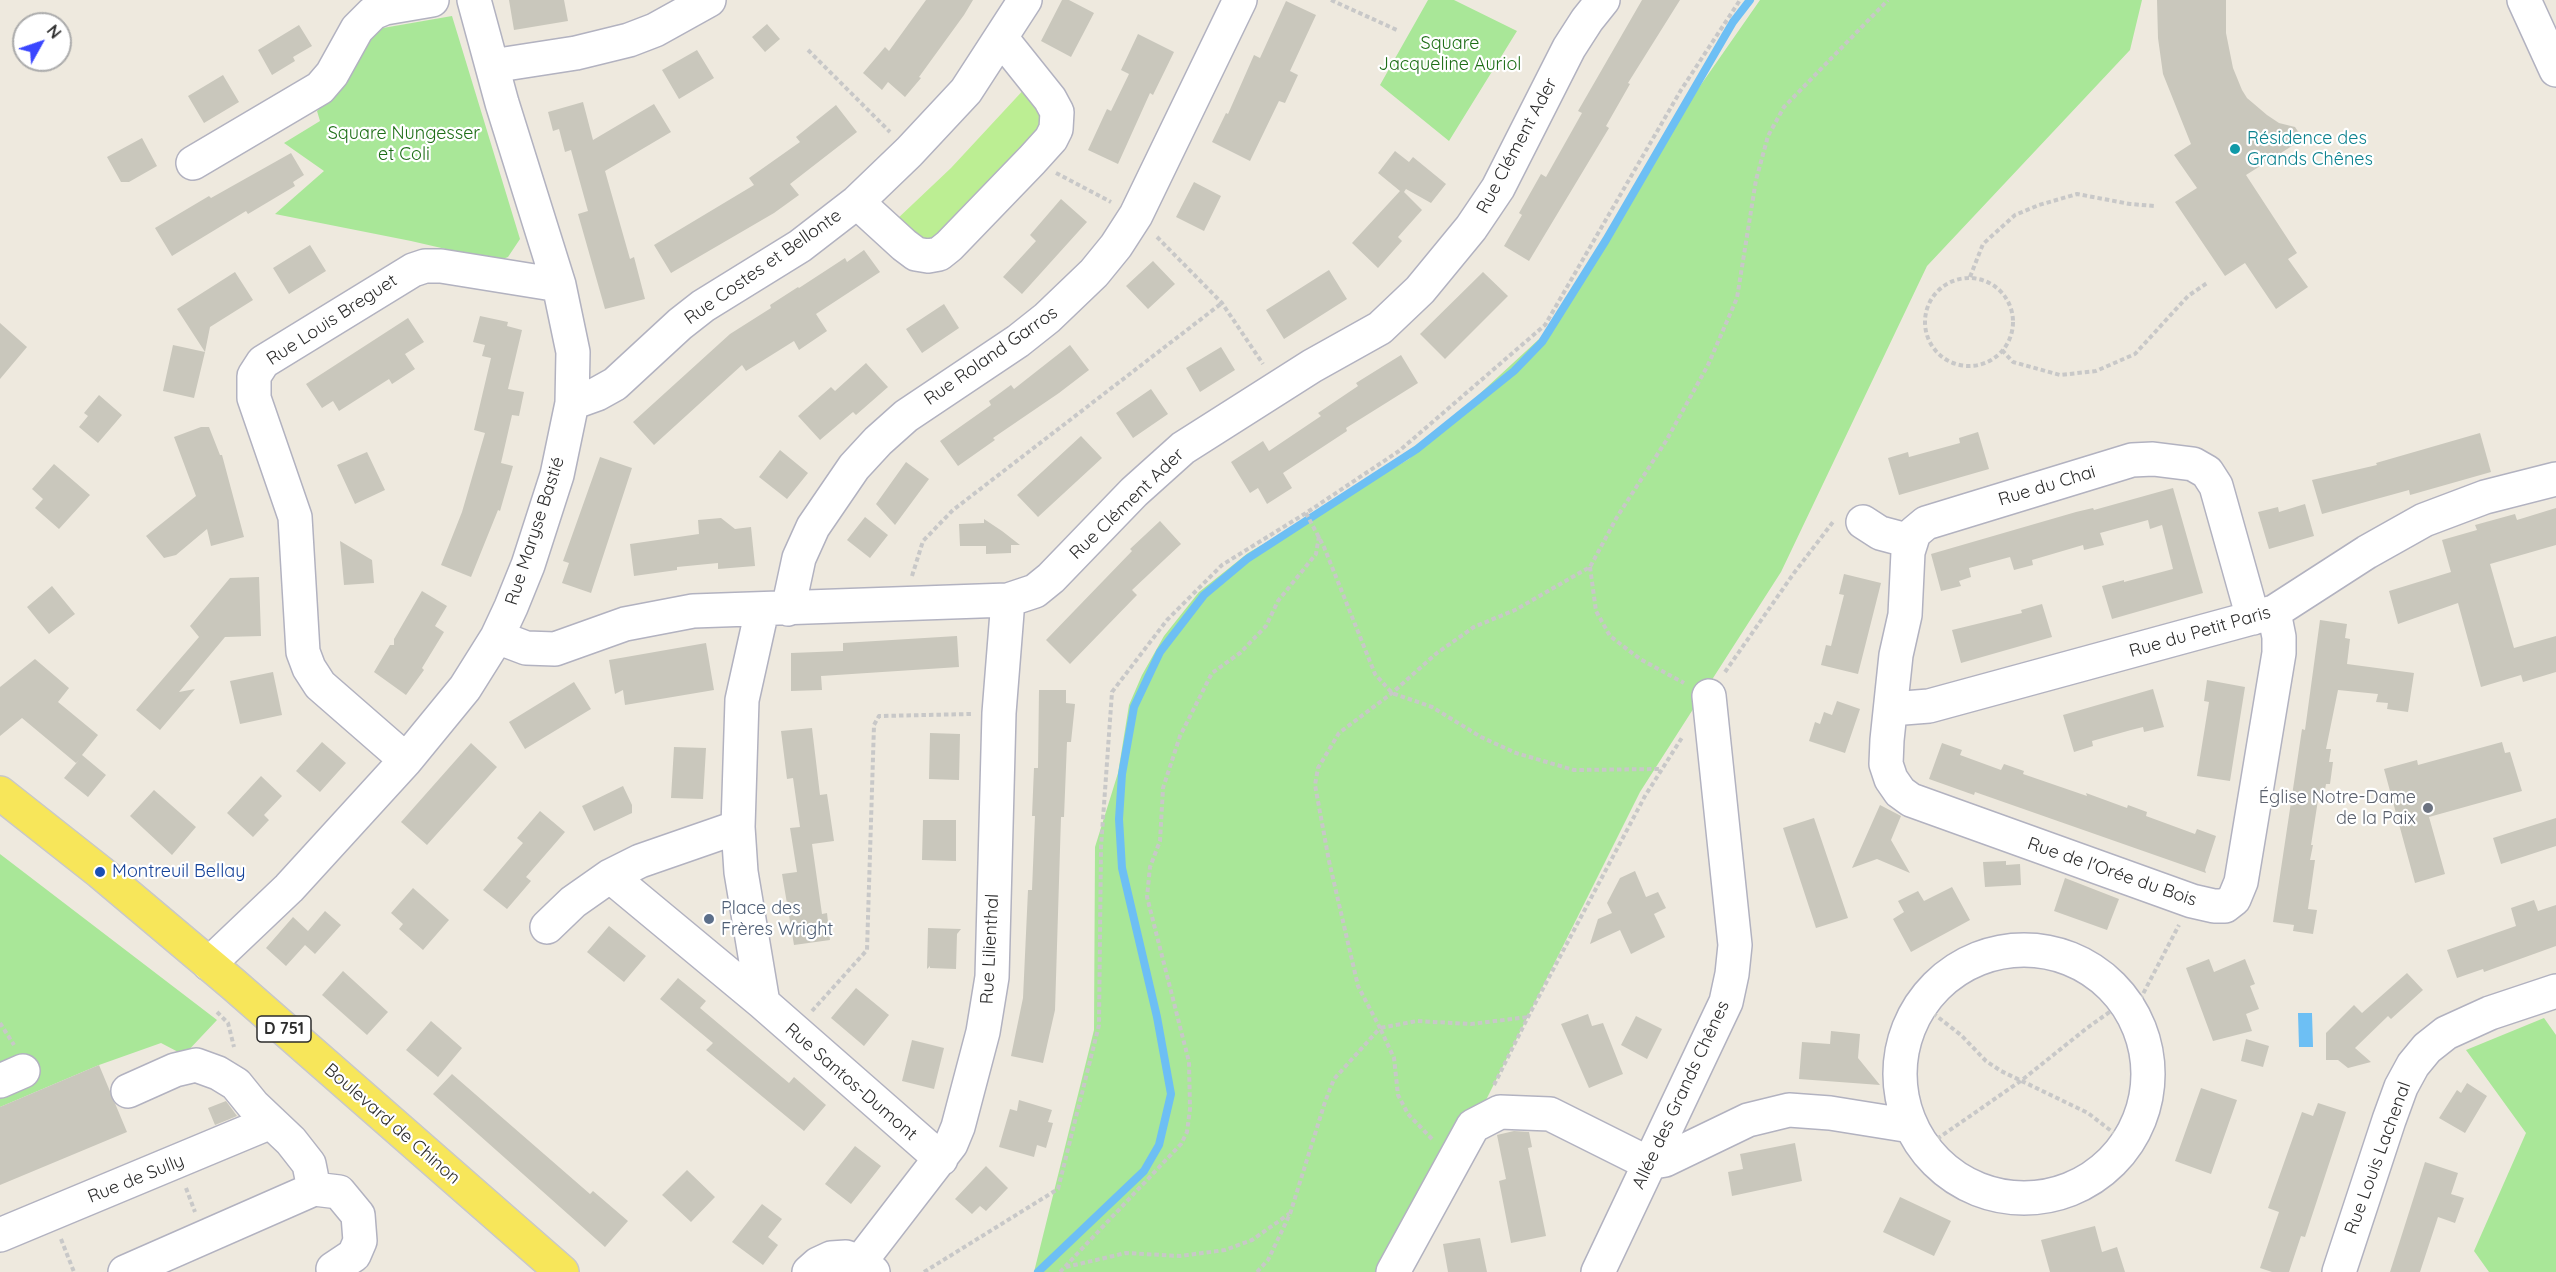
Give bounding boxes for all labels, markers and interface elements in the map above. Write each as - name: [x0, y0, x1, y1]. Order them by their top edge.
- north arrow: [12, 12, 72, 72]
- text: N: [43, 21, 66, 43]
- park label: Square Jacqueline Auriol: [1379, 33, 1521, 76]
- street label: Rue Clément Ader: [1472, 74, 1562, 218]
- park label: Square Nungesser et Coli: [328, 123, 480, 166]
- place label: Résidence des Grands Chênes: [2247, 128, 2373, 170]
- marker: Résidence des Grands Chênes: [2228, 142, 2242, 156]
- street label: Rue Costes et Bellonte: [680, 205, 846, 329]
- street label: Rue Louis Breguet: [263, 270, 401, 370]
- street label: Rue Roland Garros: [920, 302, 1062, 410]
- street label: Rue Clément Ader: [1065, 444, 1189, 564]
- street label: Rue Maryse Bastié: [501, 454, 569, 608]
- street label: Rue du Chai: [1996, 461, 2098, 511]
- street label: Rue du Petit Paris: [2127, 601, 2273, 663]
- place label: Église Notre-Dame de la Paix: [2259, 787, 2416, 830]
- marker: Église Notre-Dame de la Paix: [2421, 801, 2435, 815]
- street label: Rue de l'Orée du Bois: [2025, 833, 2199, 911]
- place label: Montreuil Bellay: [112, 861, 245, 883]
- marker: Montreuil Bellay: [93, 865, 107, 879]
- street label: Rue Lilienthal: [976, 893, 1004, 1005]
- place label: Place des Frères Wright: [721, 898, 833, 940]
- marker: Place des Frères Wright: [702, 912, 716, 926]
- street label: Allée des Grands Chênes: [1628, 997, 1734, 1193]
- road number: D 751: [257, 1016, 311, 1042]
- street label: Rue Santos-Dumont: [781, 1019, 921, 1145]
- street label: Boulevard de Chinon: [320, 1059, 464, 1189]
- street label: Rue Louis Lachenal: [2340, 1079, 2416, 1237]
- street label: Rue de Sully: [85, 1150, 187, 1208]

